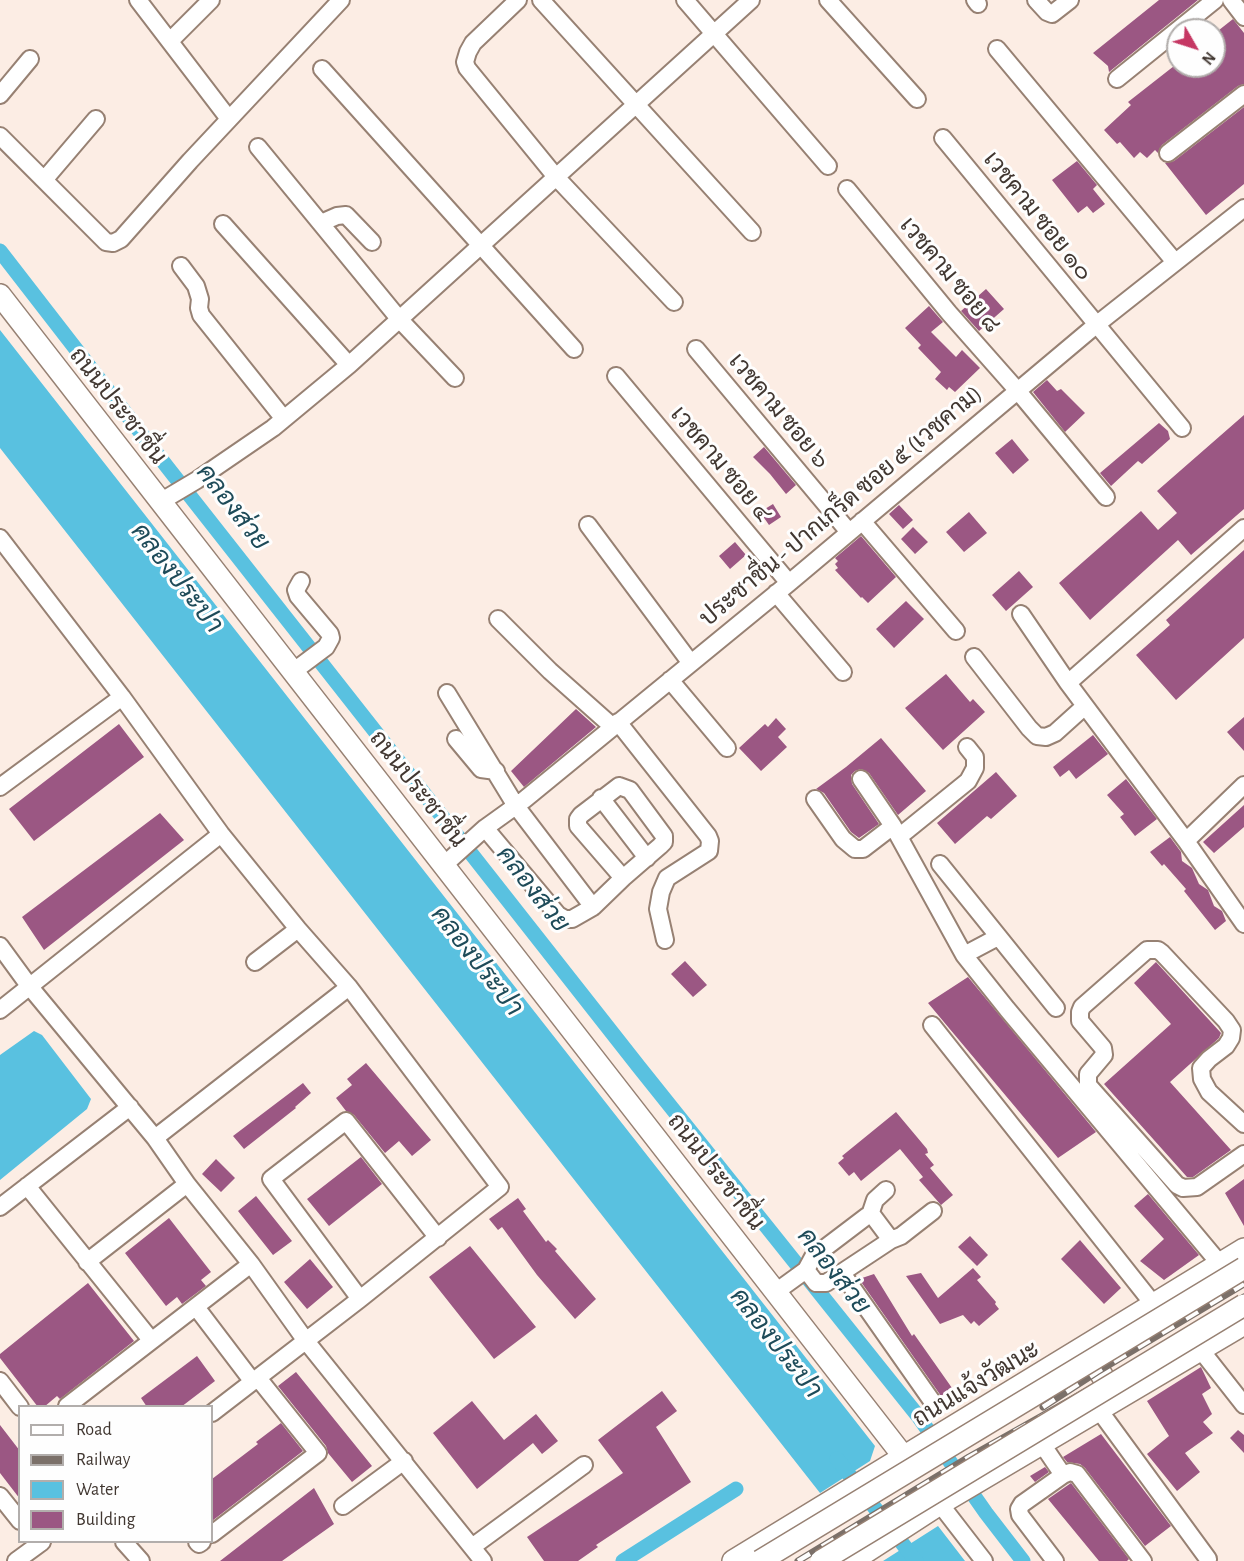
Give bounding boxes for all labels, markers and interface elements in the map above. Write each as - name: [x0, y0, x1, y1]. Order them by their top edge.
- north arrow: [1166, 18, 1226, 78]
- text: N: [1199, 49, 1218, 67]
- street label: เวชคาม ซอย ๑๐: [977, 146, 1099, 286]
- street label: เวชคาม ซอย ๘: [893, 211, 1007, 339]
- street label: ถนนประชาชื่น: [63, 342, 173, 470]
- street label: เวชคาม ซอย ๖: [722, 347, 836, 475]
- street label: ประชาชื่น - ปากเกร็ด ซอย ๕ (เวชคาม): [694, 379, 988, 633]
- street label: เวชคาม ซอย ๔: [664, 400, 778, 528]
- water label: คลองส่วย: [190, 458, 276, 556]
- water label: คลองประปา: [124, 517, 230, 639]
- street label: ถนนประชาชื่น: [363, 725, 473, 853]
- water label: คลองส่วย: [490, 840, 576, 938]
- water label: คลองประปา: [424, 900, 530, 1022]
- street label: ถนนประชาชื่น: [661, 1108, 771, 1236]
- water label: คลองส่วย: [791, 1222, 877, 1320]
- water label: คลองประปา: [723, 1282, 829, 1404]
- street label: ถนนแจ้งวัฒนะ: [907, 1335, 1045, 1433]
- legend: [18, 1405, 213, 1543]
- text: Road: [76, 1421, 112, 1439]
- text: Railway: [76, 1451, 130, 1469]
- text: Water: [76, 1481, 119, 1499]
- text: Building: [76, 1511, 135, 1529]

